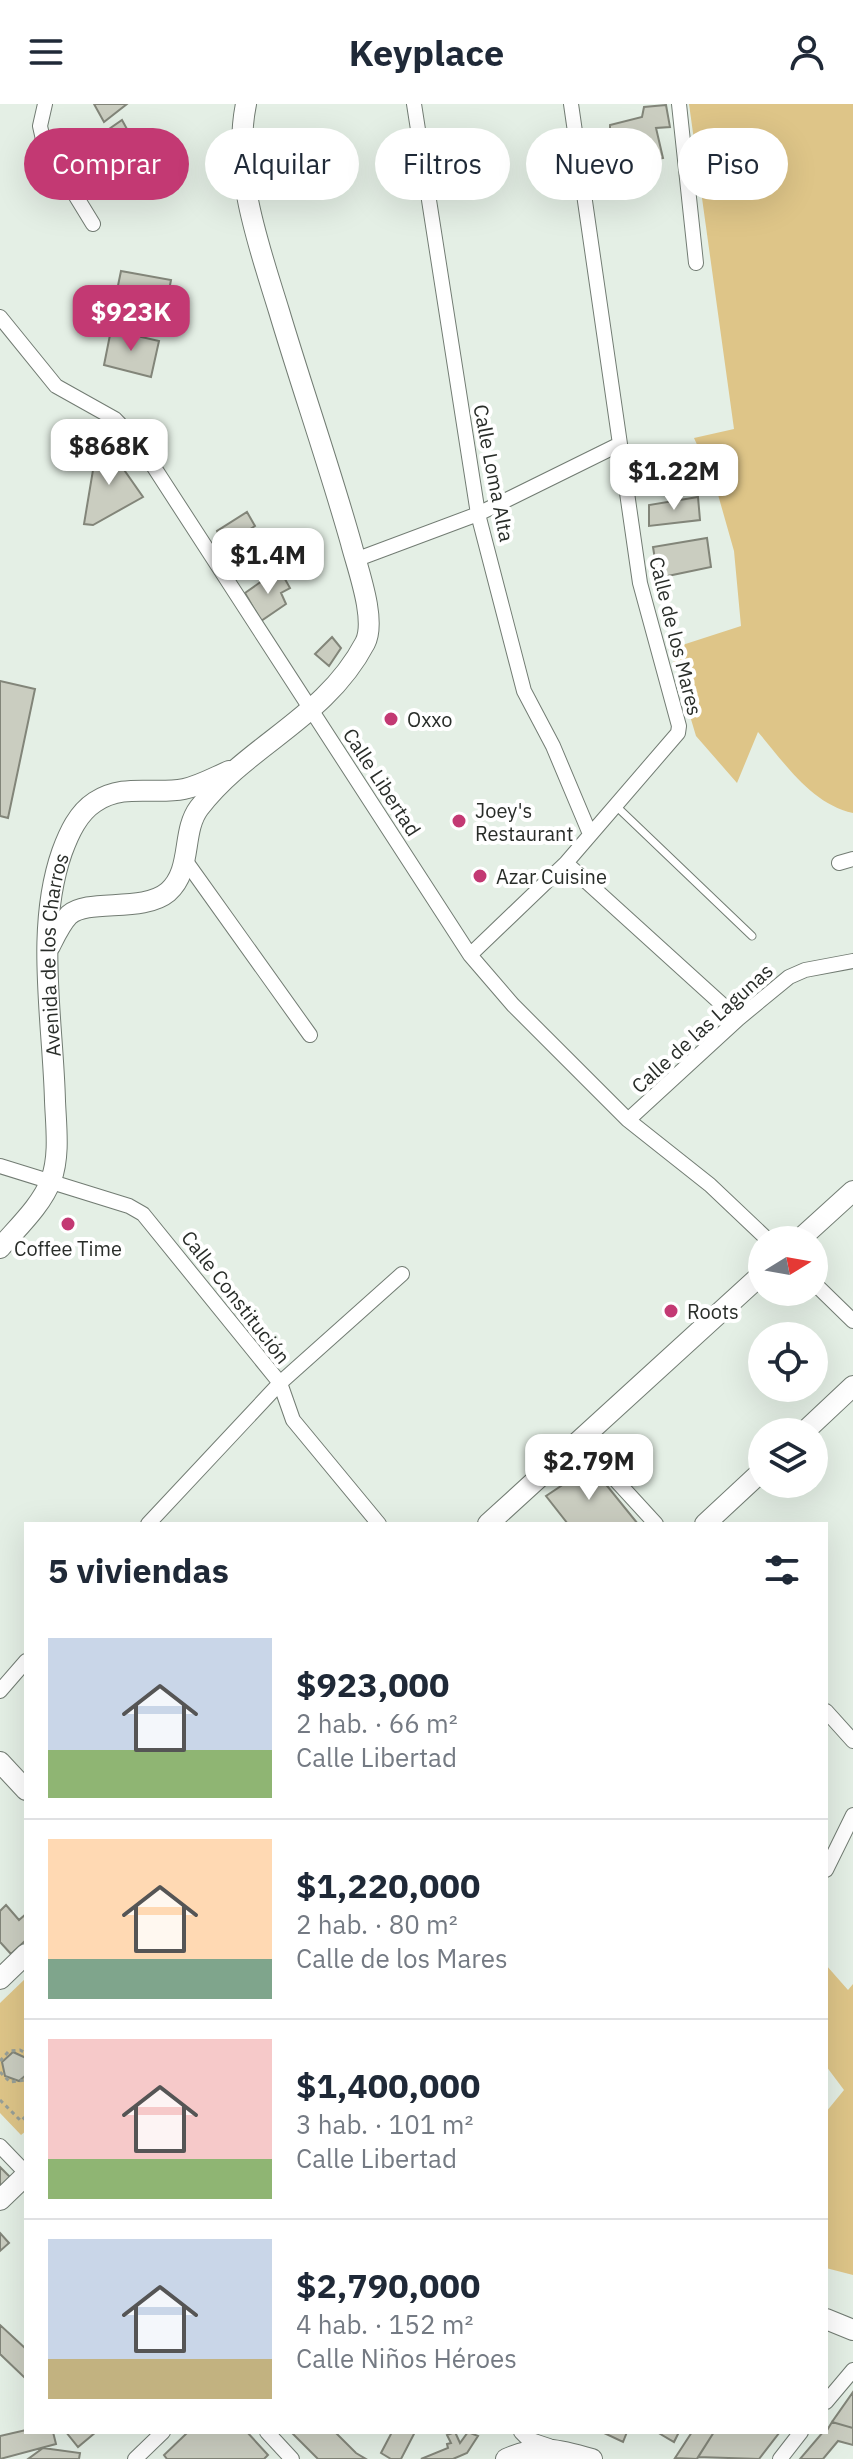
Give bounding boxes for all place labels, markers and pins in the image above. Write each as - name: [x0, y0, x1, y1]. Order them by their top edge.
- pin: $923K: [75, 285, 187, 353]
- pin: $868K: [53, 419, 165, 487]
- pin: $1.22M: [609, 444, 739, 512]
- pin: $1.4M: [212, 528, 324, 596]
- place label: Oxxo: [407, 706, 452, 733]
- marker: Oxxo: [382, 710, 400, 728]
- place label: Joey's Restaurant: [475, 797, 573, 847]
- marker: Joey's Restaurant: [450, 812, 468, 830]
- place label: Azar Cuisine: [496, 863, 607, 890]
- marker: Azar Cuisine: [471, 867, 489, 885]
- marker: Coffee Time: [59, 1215, 77, 1233]
- place label: Coffee Time: [14, 1235, 122, 1262]
- place label: Roots: [687, 1298, 739, 1325]
- marker: Roots: [662, 1302, 680, 1320]
- pin: $2.79M: [524, 1434, 654, 1502]

